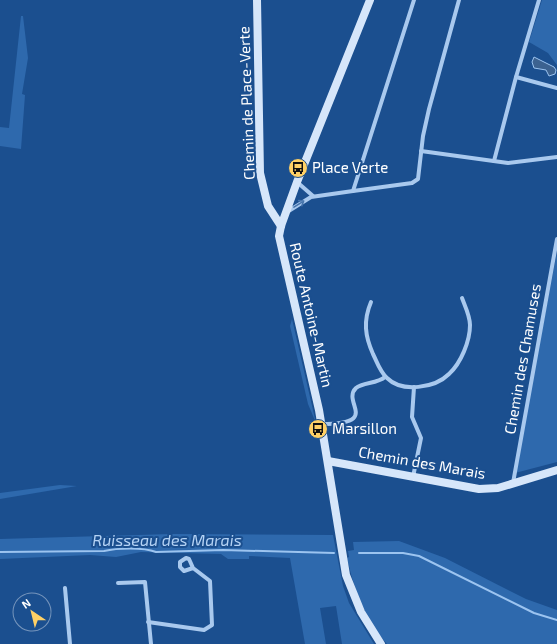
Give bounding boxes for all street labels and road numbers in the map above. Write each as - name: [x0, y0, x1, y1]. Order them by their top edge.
- street label: Chemin de Place-Verte: [234, 26, 258, 180]
- street label: Route Antoine-Martin: [287, 241, 337, 389]
- street label: Chemin des Chamuses: [500, 282, 544, 435]
- street label: Chemin des Marais: [357, 442, 487, 482]

